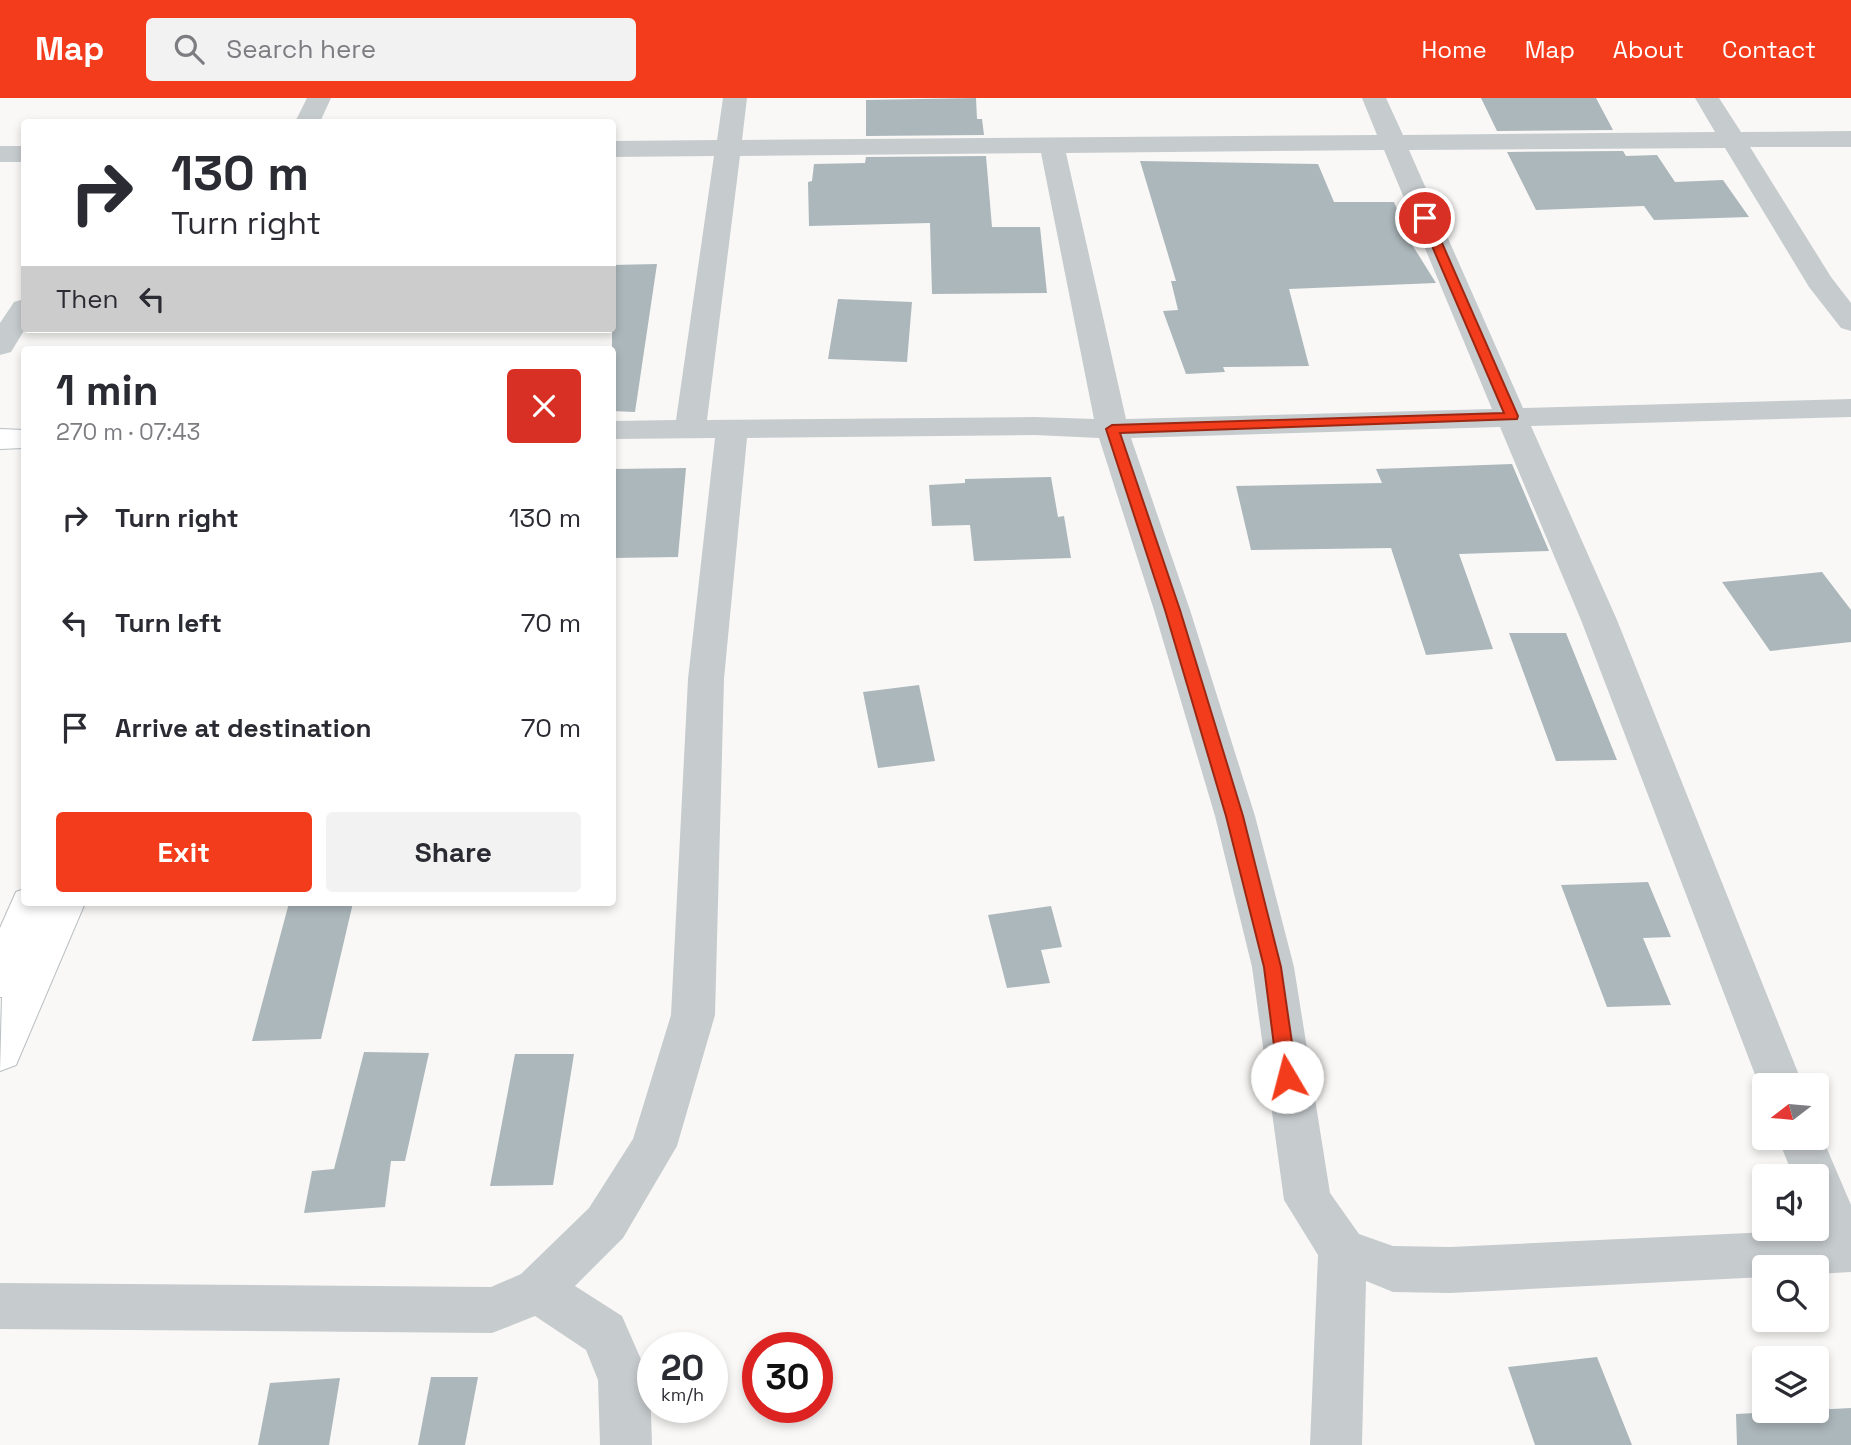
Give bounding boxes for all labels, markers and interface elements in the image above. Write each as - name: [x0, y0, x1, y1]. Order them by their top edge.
- search box: [146, 18, 636, 81]
- text: Map: [35, 28, 104, 70]
- icon: search: [170, 30, 208, 68]
- text: Search here: [226, 32, 376, 66]
- text: Home: [1421, 34, 1487, 65]
- text: Map: [1525, 34, 1575, 65]
- text: About: [1613, 34, 1684, 65]
- text: Contact: [1722, 34, 1816, 65]
- text: 130 m: [171, 142, 309, 204]
- icon: right: [56, 147, 147, 238]
- pin: [1395, 188, 1455, 248]
- icon: arrive: [1406, 199, 1444, 237]
- text: Turn right: [171, 203, 321, 243]
- icon: left: [133, 280, 171, 318]
- text: Then: [56, 282, 119, 316]
- text: 1 min: [56, 364, 159, 417]
- button: close: [507, 369, 581, 443]
- text: 270 m · 07:43: [56, 417, 200, 447]
- icon: right: [56, 499, 94, 537]
- text: Turn right: [115, 501, 239, 535]
- text: 130 m: [509, 501, 581, 535]
- icon: left: [56, 604, 94, 642]
- text: Turn left: [115, 606, 222, 640]
- text: 70 m: [521, 606, 581, 640]
- icon: arrive: [56, 709, 94, 747]
- text: Arrive at destination: [115, 711, 372, 745]
- text: 70 m: [521, 711, 581, 745]
- button: Exit: [56, 812, 312, 892]
- button: Share: [326, 812, 581, 892]
- position arrow: [1250, 1040, 1324, 1114]
- north arrow: [1752, 1073, 1829, 1150]
- map controls: [1752, 1073, 1829, 1423]
- button: sound: [1752, 1164, 1829, 1241]
- button: search: [1752, 1255, 1829, 1332]
- speed limit sign: 30: [742, 1332, 833, 1423]
- text: 20: [661, 1346, 704, 1390]
- button: layers: [1752, 1346, 1829, 1423]
- text: km/h: [661, 1383, 704, 1406]

